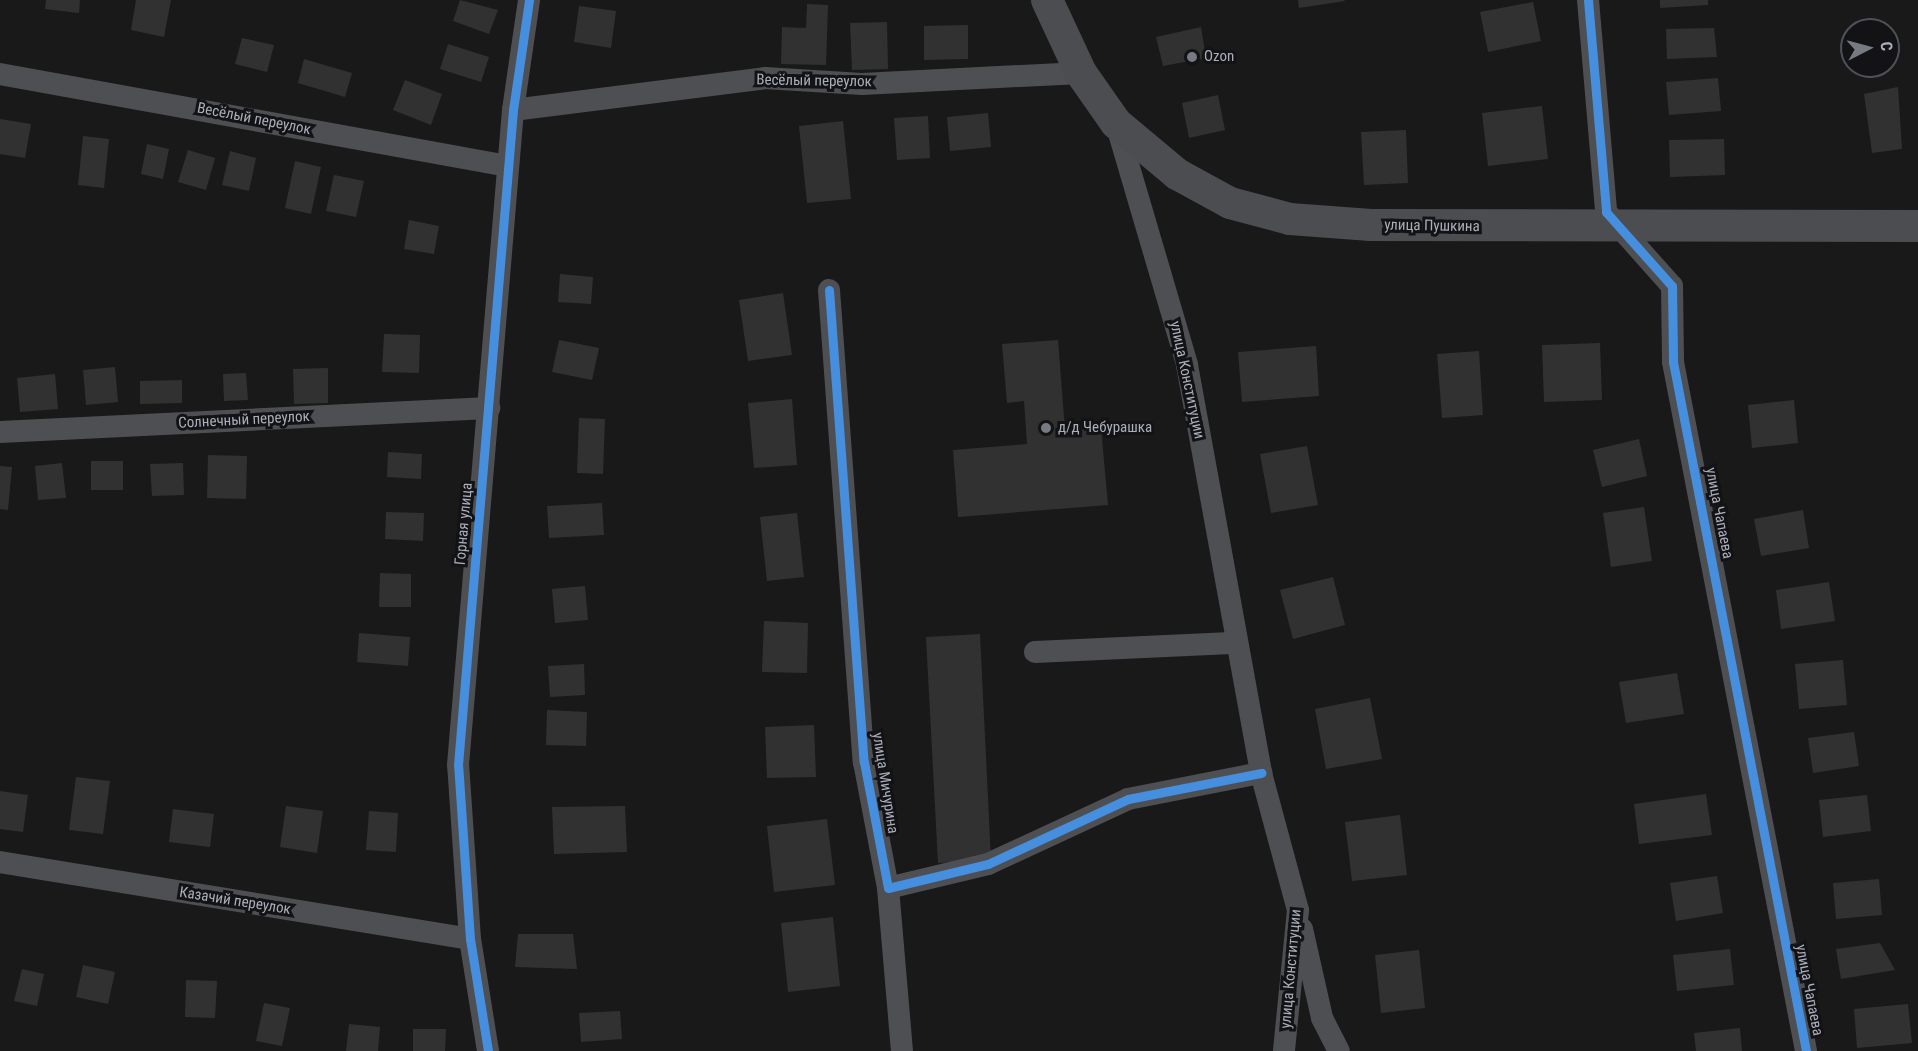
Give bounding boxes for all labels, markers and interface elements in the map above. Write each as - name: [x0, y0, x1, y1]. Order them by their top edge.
- north arrow: [1840, 18, 1900, 78]
- text: С: [1876, 41, 1896, 52]
- place label: Ozon: [1204, 48, 1234, 66]
- marker: Ozon: [1185, 50, 1199, 64]
- street label: Весёлый переулок: [756, 71, 872, 91]
- street label: Весёлый переулок: [196, 99, 312, 139]
- street label: улица Пушкина: [1384, 216, 1480, 236]
- street label: улица Конституции: [1166, 319, 1208, 441]
- street label: Солнечный переулок: [178, 408, 310, 432]
- place label: д/д Чебурашка: [1058, 419, 1152, 437]
- marker: д/д Чебурашка: [1039, 421, 1053, 435]
- street label: улица Чапаева: [1701, 466, 1737, 560]
- street label: Горная улица: [451, 482, 477, 566]
- street label: улица Мичурина: [868, 731, 902, 835]
- street label: Казачий переулок: [178, 883, 292, 919]
- street label: улица Конституции: [1277, 908, 1305, 1030]
- street label: улица Чапаева: [1791, 943, 1827, 1037]

